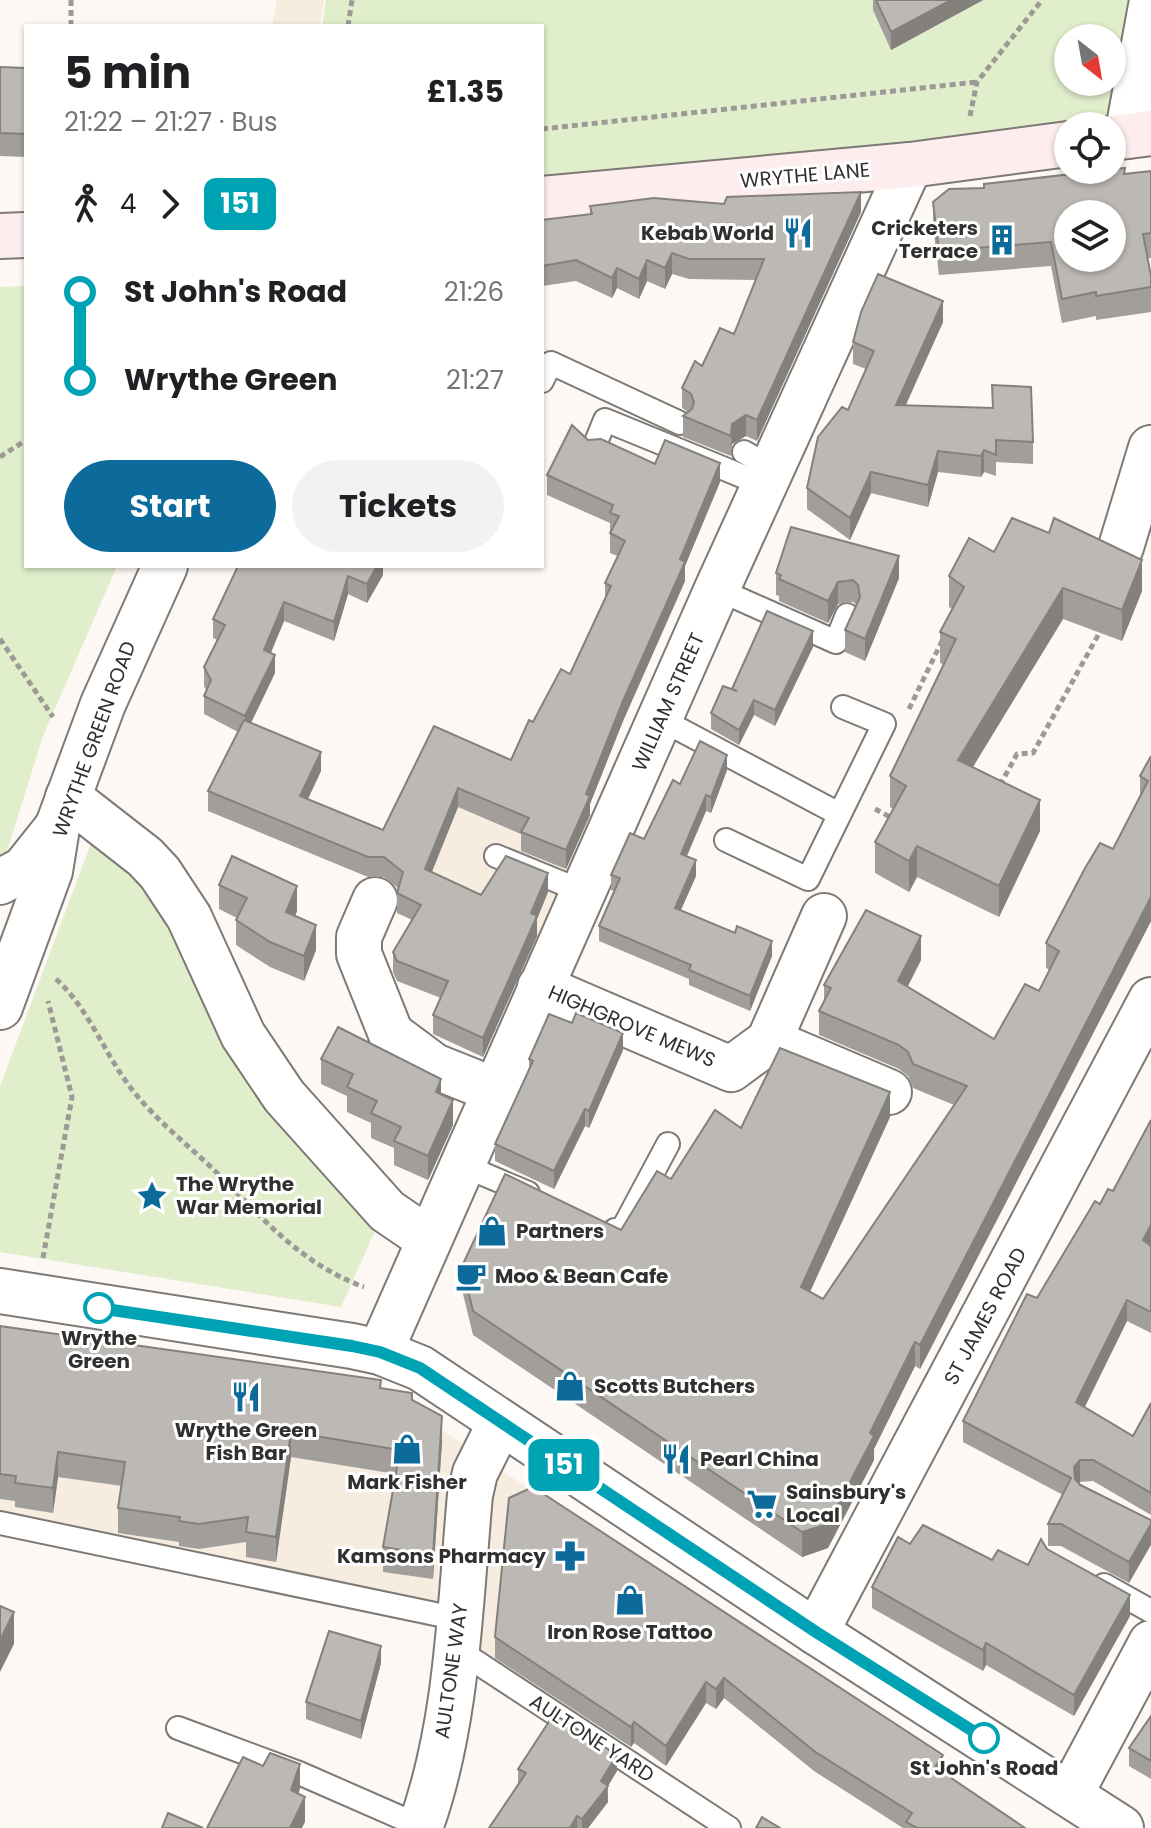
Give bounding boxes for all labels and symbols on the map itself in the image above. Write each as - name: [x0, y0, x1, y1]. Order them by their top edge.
- north arrow: [1054, 24, 1126, 96]
- street label: WRYTHE LANE: [739, 155, 871, 195]
- place label: Cricketers Terrace: [871, 214, 978, 265]
- restaurant icon: Kebab World: [781, 216, 815, 250]
- place label: Kebab World: [641, 219, 774, 247]
- building icon: Cricketers Terrace: [985, 223, 1019, 257]
- street label: WILLIAM STREET: [625, 628, 711, 776]
- street label: WRYTHE GREEN ROAD: [45, 637, 143, 841]
- street label: HIGHGROVE MEWS: [544, 978, 720, 1074]
- place label: The Wrythe War Memorial: [176, 1170, 322, 1221]
- place icon: The Wrythe War Memorial: [135, 1179, 169, 1213]
- shop icon: Partners: [475, 1214, 509, 1248]
- place label: Partners: [516, 1217, 604, 1245]
- street label: ST JAMES ROAD: [937, 1242, 1033, 1390]
- cafe icon: Moo & Bean Cafe: [454, 1259, 488, 1293]
- place label: Moo & Bean Cafe: [495, 1262, 668, 1290]
- marker: Wrythe Green: [84, 1293, 114, 1323]
- place label: Wrythe Green: [61, 1324, 137, 1375]
- shop icon: Scotts Butchers: [553, 1369, 587, 1403]
- place label: Scotts Butchers: [594, 1372, 755, 1400]
- restaurant icon: Wrythe Green Fish Bar: [229, 1380, 263, 1414]
- place label: Wrythe Green Fish Bar: [175, 1416, 317, 1467]
- shop icon: Mark Fisher: [390, 1432, 424, 1466]
- line badge: 151: [518, 1439, 610, 1491]
- restaurant icon: Pearl China: [659, 1442, 693, 1476]
- place label: Pearl China: [700, 1445, 819, 1473]
- place label: Mark Fisher: [347, 1468, 467, 1496]
- place label: Sainsbury's Local: [786, 1478, 906, 1529]
- supermarket icon: Sainsbury's Local: [745, 1487, 779, 1521]
- pharmacy icon: Kamsons Pharmacy: [553, 1539, 587, 1573]
- place label: Kamsons Pharmacy: [337, 1542, 546, 1570]
- shop icon: Iron Rose Tattoo: [613, 1583, 647, 1617]
- street label: AULTONE WAY: [428, 1601, 474, 1741]
- place label: Iron Rose Tattoo: [547, 1618, 713, 1646]
- street label: AULTONE YARD: [524, 1687, 660, 1789]
- marker: St John's Road: [969, 1723, 999, 1753]
- place label: St John's Road: [910, 1754, 1058, 1782]

